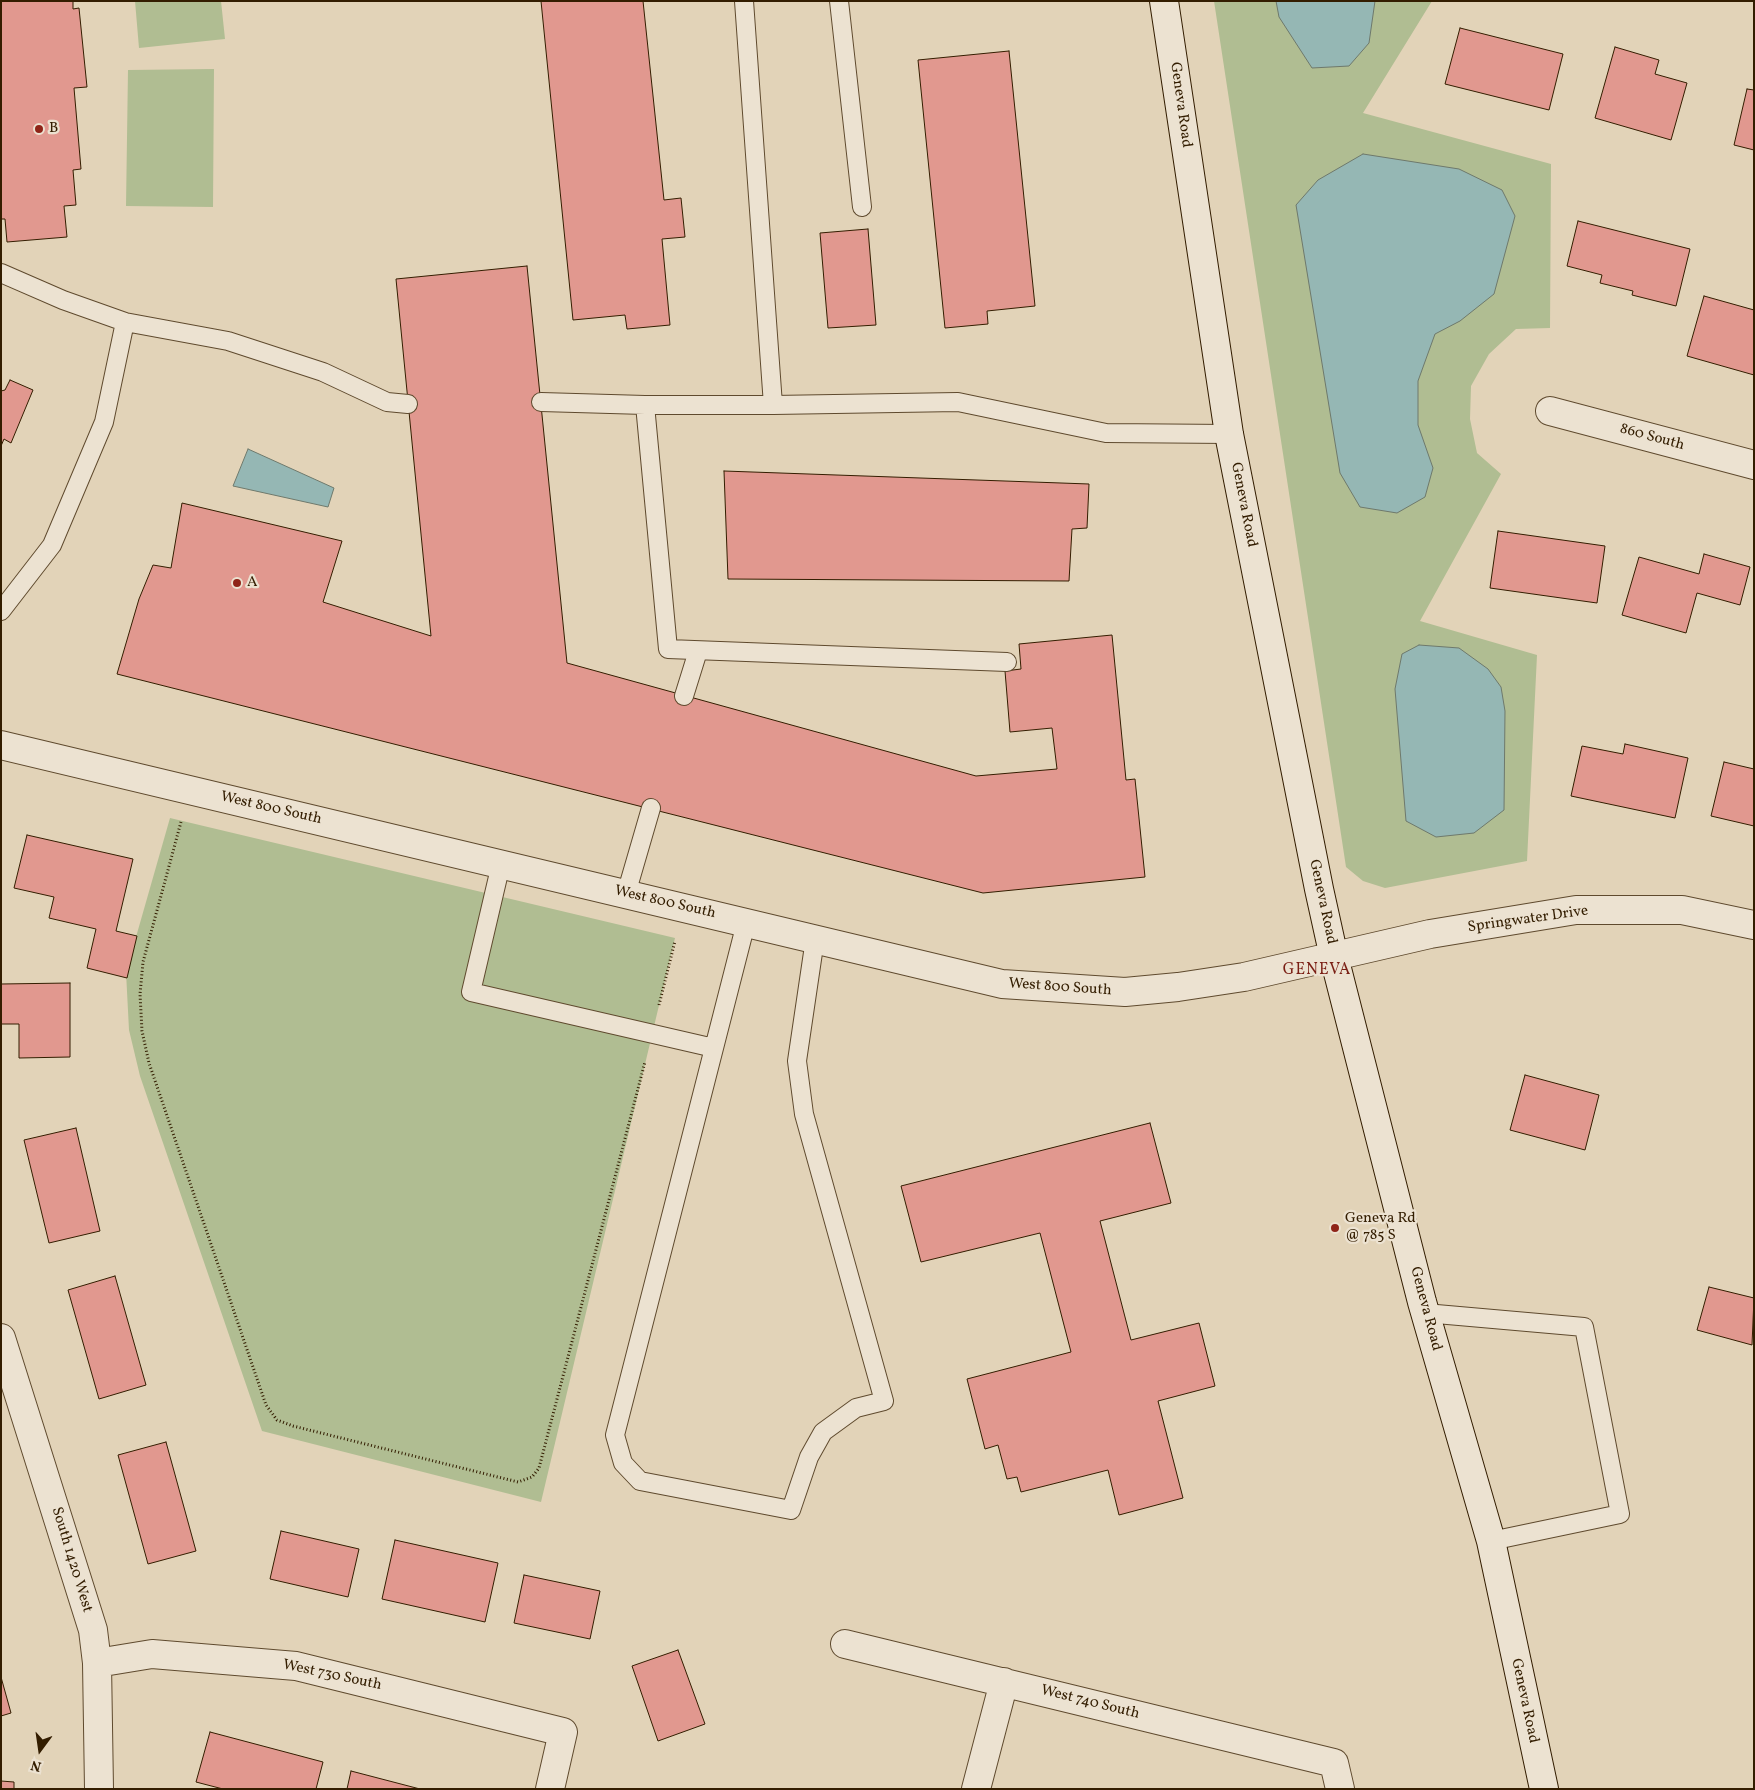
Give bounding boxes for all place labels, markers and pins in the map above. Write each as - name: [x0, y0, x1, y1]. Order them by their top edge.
- place label: B: [49, 120, 58, 138]
- marker: B: [33, 123, 45, 135]
- place label: A: [247, 574, 258, 592]
- marker: A: [231, 577, 243, 589]
- place label: Geneva Rd @ 785 S: [1345, 1210, 1416, 1245]
- marker: Geneva Rd @ 785 S: [1329, 1222, 1341, 1234]

